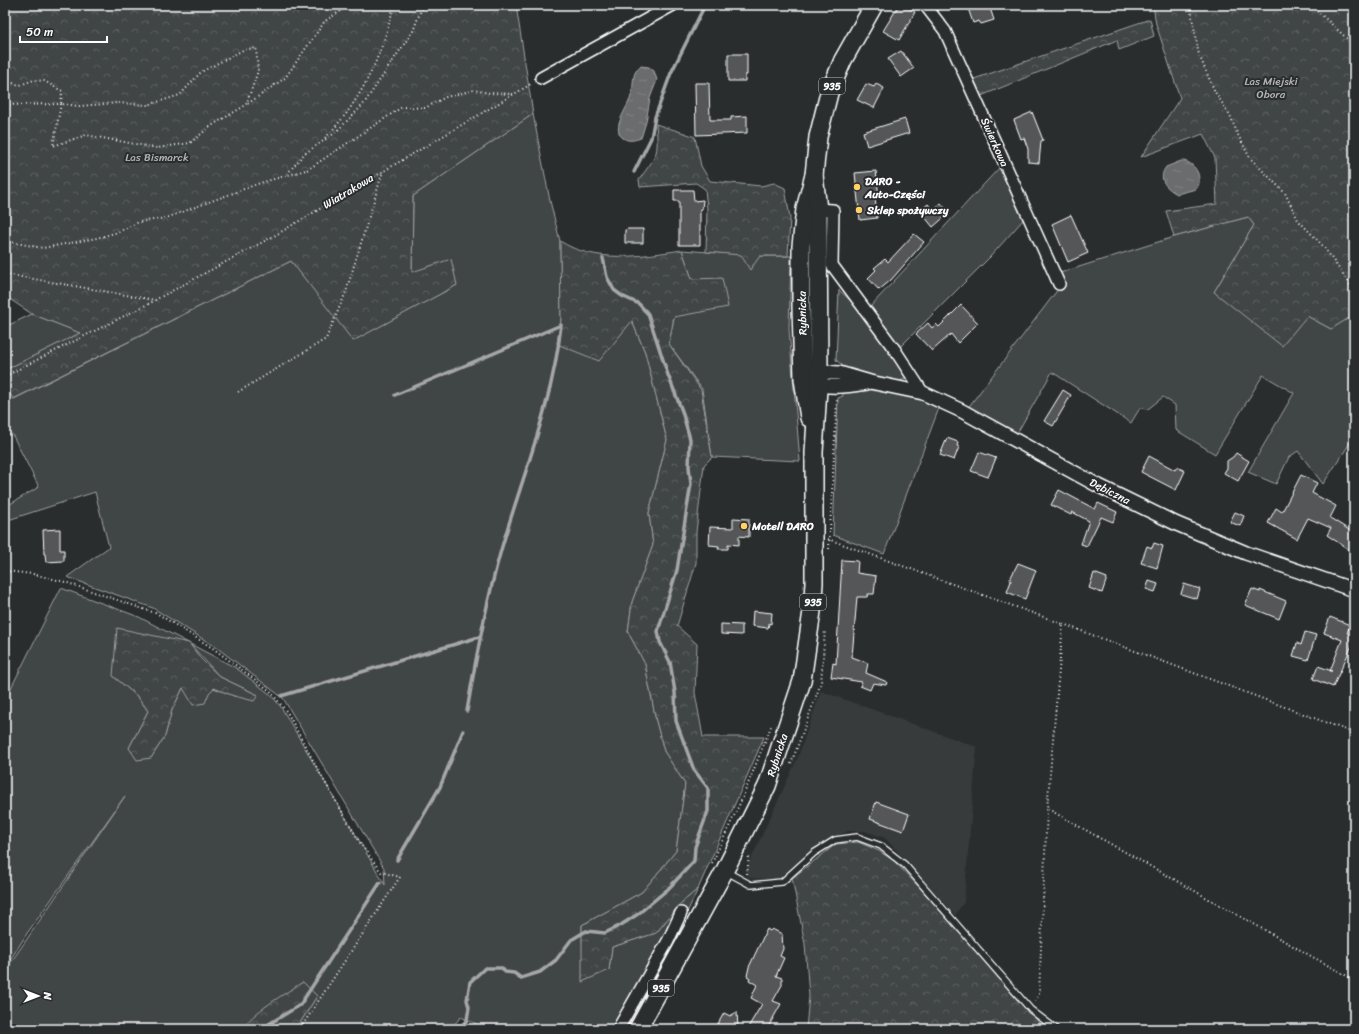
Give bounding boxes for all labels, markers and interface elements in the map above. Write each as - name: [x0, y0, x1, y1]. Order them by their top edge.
- scale bar: [20, 18, 107, 44]
- text: 50 m: [26, 21, 53, 43]
- park label: Las Miejski Obora: [1244, 72, 1299, 104]
- road number: 935: [819, 78, 845, 94]
- street label: Świerkowa: [975, 115, 1014, 170]
- park label: Las Bismarck: [125, 148, 189, 167]
- street label: Wiatrakowa: [319, 169, 378, 214]
- place label: DARO - Auto-Części: [864, 172, 926, 204]
- marker: DARO - Auto-Części: [852, 182, 862, 192]
- place label: Sklep spożywczy: [866, 201, 949, 220]
- marker: Sklep spożywczy: [854, 205, 864, 215]
- street label: Rybnicka: [793, 290, 812, 335]
- street label: Dębiczna: [1086, 473, 1134, 510]
- place label: Motell DARO: [751, 517, 814, 536]
- marker: Motell DARO: [739, 521, 749, 531]
- road number: 935: [800, 594, 826, 610]
- street label: Rybnicka: [762, 731, 793, 779]
- north arrow: [18, 976, 58, 1016]
- road number: 935: [648, 980, 674, 996]
- text: N: [38, 991, 57, 1000]

